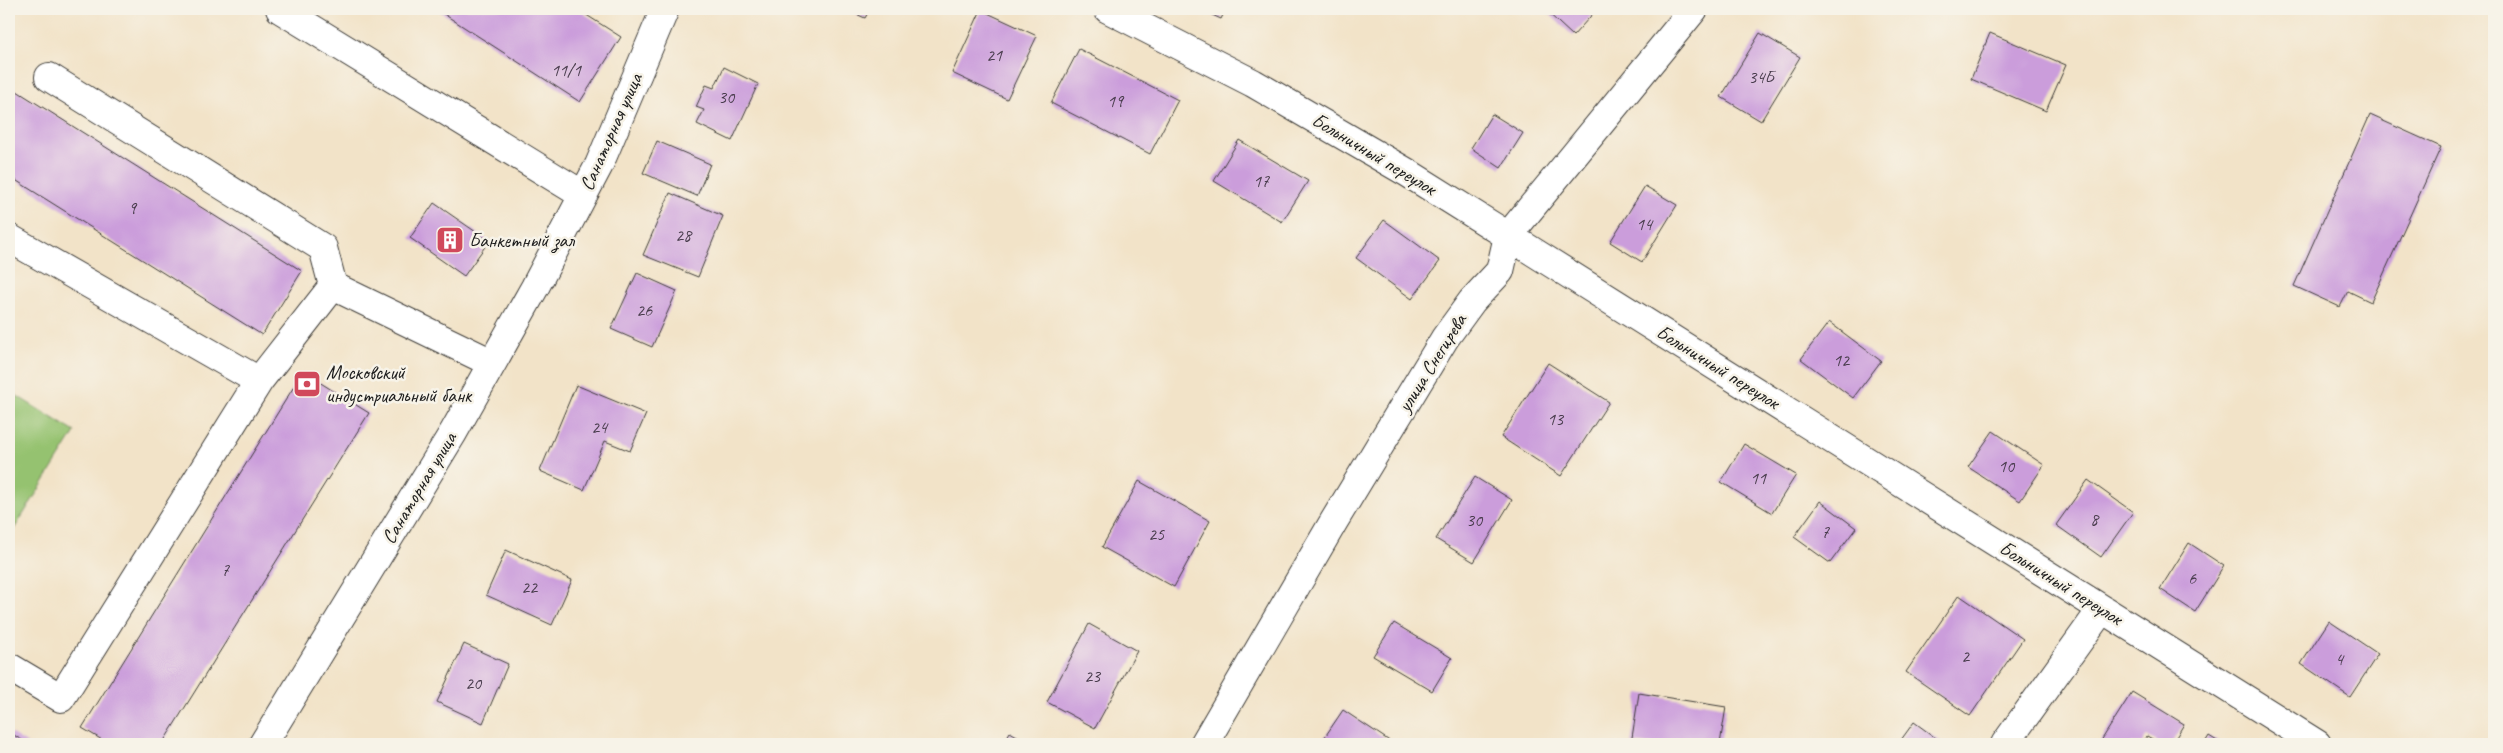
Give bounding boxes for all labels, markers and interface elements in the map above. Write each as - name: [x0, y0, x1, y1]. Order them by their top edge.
- house number: 21: [986, 44, 1003, 66]
- house number: 11/1: [551, 59, 582, 81]
- house number: 34Б: [1748, 66, 1777, 88]
- street label: Санаторная улица: [574, 68, 649, 195]
- house number: 30: [718, 86, 736, 108]
- house number: 19: [1107, 90, 1125, 112]
- street label: Больничный переулок: [1307, 107, 1442, 202]
- house number: 17: [1253, 170, 1270, 192]
- house number: 9: [128, 197, 138, 219]
- house number: 14: [1636, 213, 1654, 235]
- house number: 28: [675, 224, 693, 246]
- building icon: Банкетный зал: [435, 225, 465, 255]
- place label: Банкетный зал: [469, 228, 576, 254]
- house number: 26: [636, 299, 653, 321]
- street label: улица Снегирева: [1391, 308, 1473, 418]
- street label: Больничный переулок: [1652, 319, 1785, 416]
- house number: 12: [1833, 349, 1851, 371]
- place label: Московский индустриальный банк: [326, 360, 473, 408]
- bank icon: Московский индустриальный банк: [292, 369, 322, 399]
- house number: 13: [1547, 408, 1565, 430]
- house number: 24: [591, 416, 609, 438]
- street label: Санаторная улица: [376, 426, 463, 548]
- house number: 10: [1998, 455, 2016, 477]
- house number: 11: [1750, 467, 1767, 489]
- house number: 8: [2090, 508, 2100, 530]
- house number: 30: [1466, 509, 1484, 531]
- house number: 7: [1821, 521, 1830, 543]
- house number: 25: [1148, 523, 1165, 545]
- street label: Больничный переулок: [1995, 535, 2128, 632]
- house number: 7: [221, 559, 230, 581]
- house number: 6: [2188, 567, 2197, 589]
- house number: 22: [521, 576, 539, 598]
- house number: 2: [1961, 645, 1971, 667]
- house number: 4: [2335, 648, 2345, 670]
- house number: 23: [1084, 665, 1102, 687]
- house number: 20: [465, 672, 483, 694]

